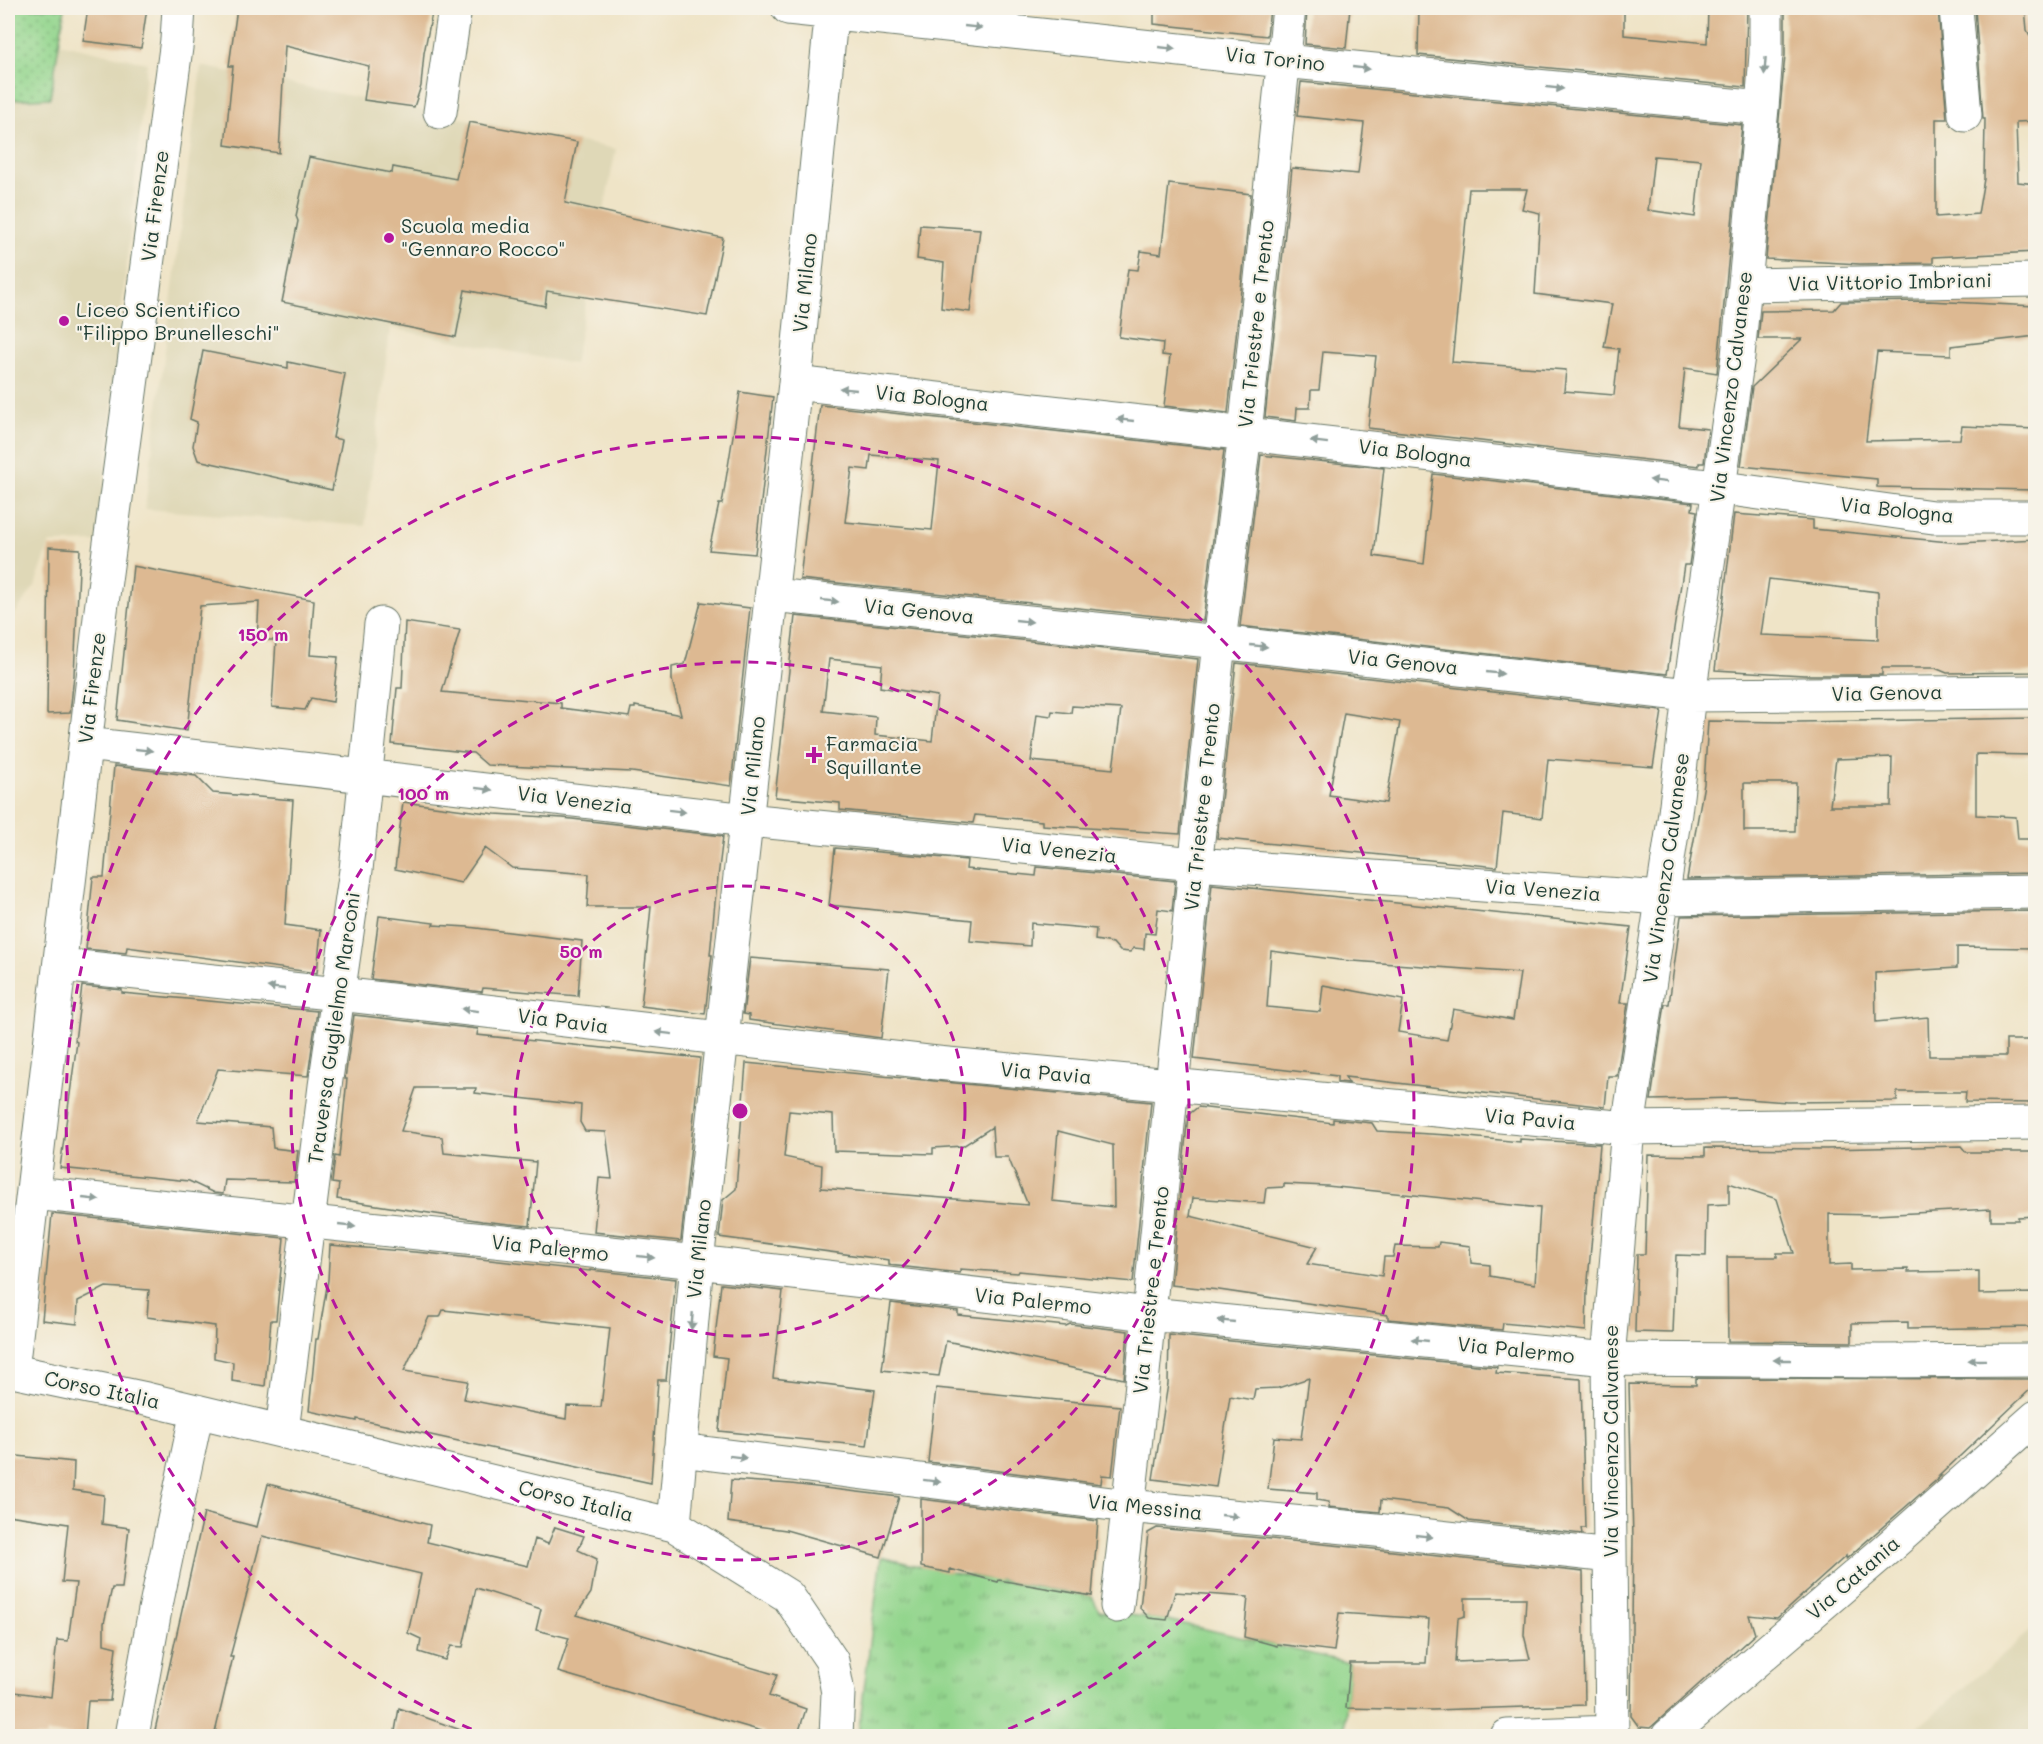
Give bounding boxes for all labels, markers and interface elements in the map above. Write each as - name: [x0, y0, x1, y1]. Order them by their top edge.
- one-way arrow: [964, 23, 983, 32]
- street label: Via Torino: [1224, 40, 1326, 76]
- one-way arrow: [1158, 43, 1177, 53]
- one-way arrow: [1760, 56, 1770, 75]
- one-way arrow: [1352, 63, 1371, 73]
- one-way arrow: [1546, 83, 1565, 93]
- street label: Via Firenze: [134, 149, 174, 263]
- place label: Scuola media "Gennaro Rocco": [401, 212, 565, 261]
- street label: Via Triestre e Trento: [1231, 219, 1279, 429]
- marker: Scuola media "Gennaro Rocco": [382, 231, 396, 245]
- street label: Via Milano: [786, 232, 822, 334]
- street label: Via Vittorio Imbriani: [1788, 266, 1992, 296]
- street label: Via Vincenzo Calvanese: [1703, 270, 1757, 504]
- place label: Liceo Scientifico "Filippo Brunelleschi": [76, 296, 280, 345]
- marker: Liceo Scientifico "Filippo Brunelleschi": [57, 314, 71, 328]
- street label: Via Bologna: [874, 378, 990, 416]
- one-way arrow: [838, 384, 857, 393]
- one-way arrow: [1115, 415, 1134, 424]
- street label: Via Bologna: [1357, 432, 1473, 472]
- one-way arrow: [1309, 437, 1328, 446]
- one-way arrow: [1649, 476, 1668, 486]
- street label: Via Bologna: [1839, 490, 1955, 528]
- street label: Via Genova: [863, 591, 976, 629]
- one-way arrow: [820, 596, 839, 606]
- one-way arrow: [1014, 616, 1033, 626]
- text: 150 m: [238, 622, 288, 646]
- street label: Via Firenze: [71, 631, 111, 745]
- one-way arrow: [1250, 641, 1269, 651]
- street label: Via Genova: [1347, 642, 1460, 680]
- one-way arrow: [1485, 668, 1504, 678]
- street label: Via Genova: [1831, 678, 1943, 706]
- street label: Via Triestre e Trento: [1177, 702, 1225, 912]
- street label: Via Milano: [734, 715, 770, 817]
- place label: Farmacia Squillante: [826, 730, 922, 779]
- one-way arrow: [134, 746, 153, 755]
- marker: Farmacia Squillante: [807, 748, 821, 762]
- street label: Via Vincenzo Calvanese: [1636, 751, 1694, 985]
- street label: Via Venezia: [516, 779, 634, 819]
- text: 100 m: [397, 781, 449, 805]
- one-way arrow: [474, 784, 493, 794]
- one-way arrow: [668, 807, 687, 816]
- street label: Via Venezia: [1000, 830, 1118, 868]
- street label: Via Venezia: [1484, 872, 1602, 906]
- street label: Traversa Guglielmo Marconi: [301, 890, 365, 1166]
- text: 50 m: [560, 939, 602, 963]
- one-way arrow: [267, 983, 286, 993]
- street label: Via Pavia: [516, 1002, 610, 1038]
- one-way arrow: [461, 1005, 480, 1015]
- one-way arrow: [654, 1028, 673, 1038]
- street label: Via Pavia: [999, 1055, 1093, 1089]
- centre of rings: [730, 1101, 750, 1121]
- street label: Via Pavia: [1483, 1101, 1577, 1135]
- street label: Via Triestre e Trento: [1126, 1185, 1174, 1395]
- one-way arrow: [81, 1194, 100, 1204]
- street label: Via Milano: [680, 1198, 716, 1300]
- one-way arrow: [338, 1221, 357, 1231]
- street label: Via Palermo: [490, 1228, 610, 1266]
- one-way arrow: [636, 1252, 655, 1262]
- street label: Via Palermo: [973, 1281, 1093, 1319]
- one-way arrow: [687, 1311, 696, 1330]
- one-way arrow: [1216, 1316, 1235, 1326]
- street label: Via Vincenzo Calvanese: [1597, 1325, 1623, 1557]
- street label: Via Palermo: [1456, 1330, 1576, 1368]
- one-way arrow: [1410, 1335, 1429, 1345]
- one-way arrow: [1968, 1355, 1987, 1365]
- one-way arrow: [1773, 1356, 1792, 1365]
- street label: Corso Italia: [42, 1364, 163, 1414]
- one-way arrow: [729, 1453, 748, 1462]
- street label: Corso Italia: [516, 1473, 637, 1527]
- one-way arrow: [923, 1476, 942, 1485]
- street label: Via Messina: [1086, 1487, 1204, 1525]
- one-way arrow: [1220, 1511, 1239, 1521]
- street label: Via Catania: [1800, 1530, 1904, 1625]
- one-way arrow: [1414, 1531, 1433, 1540]

